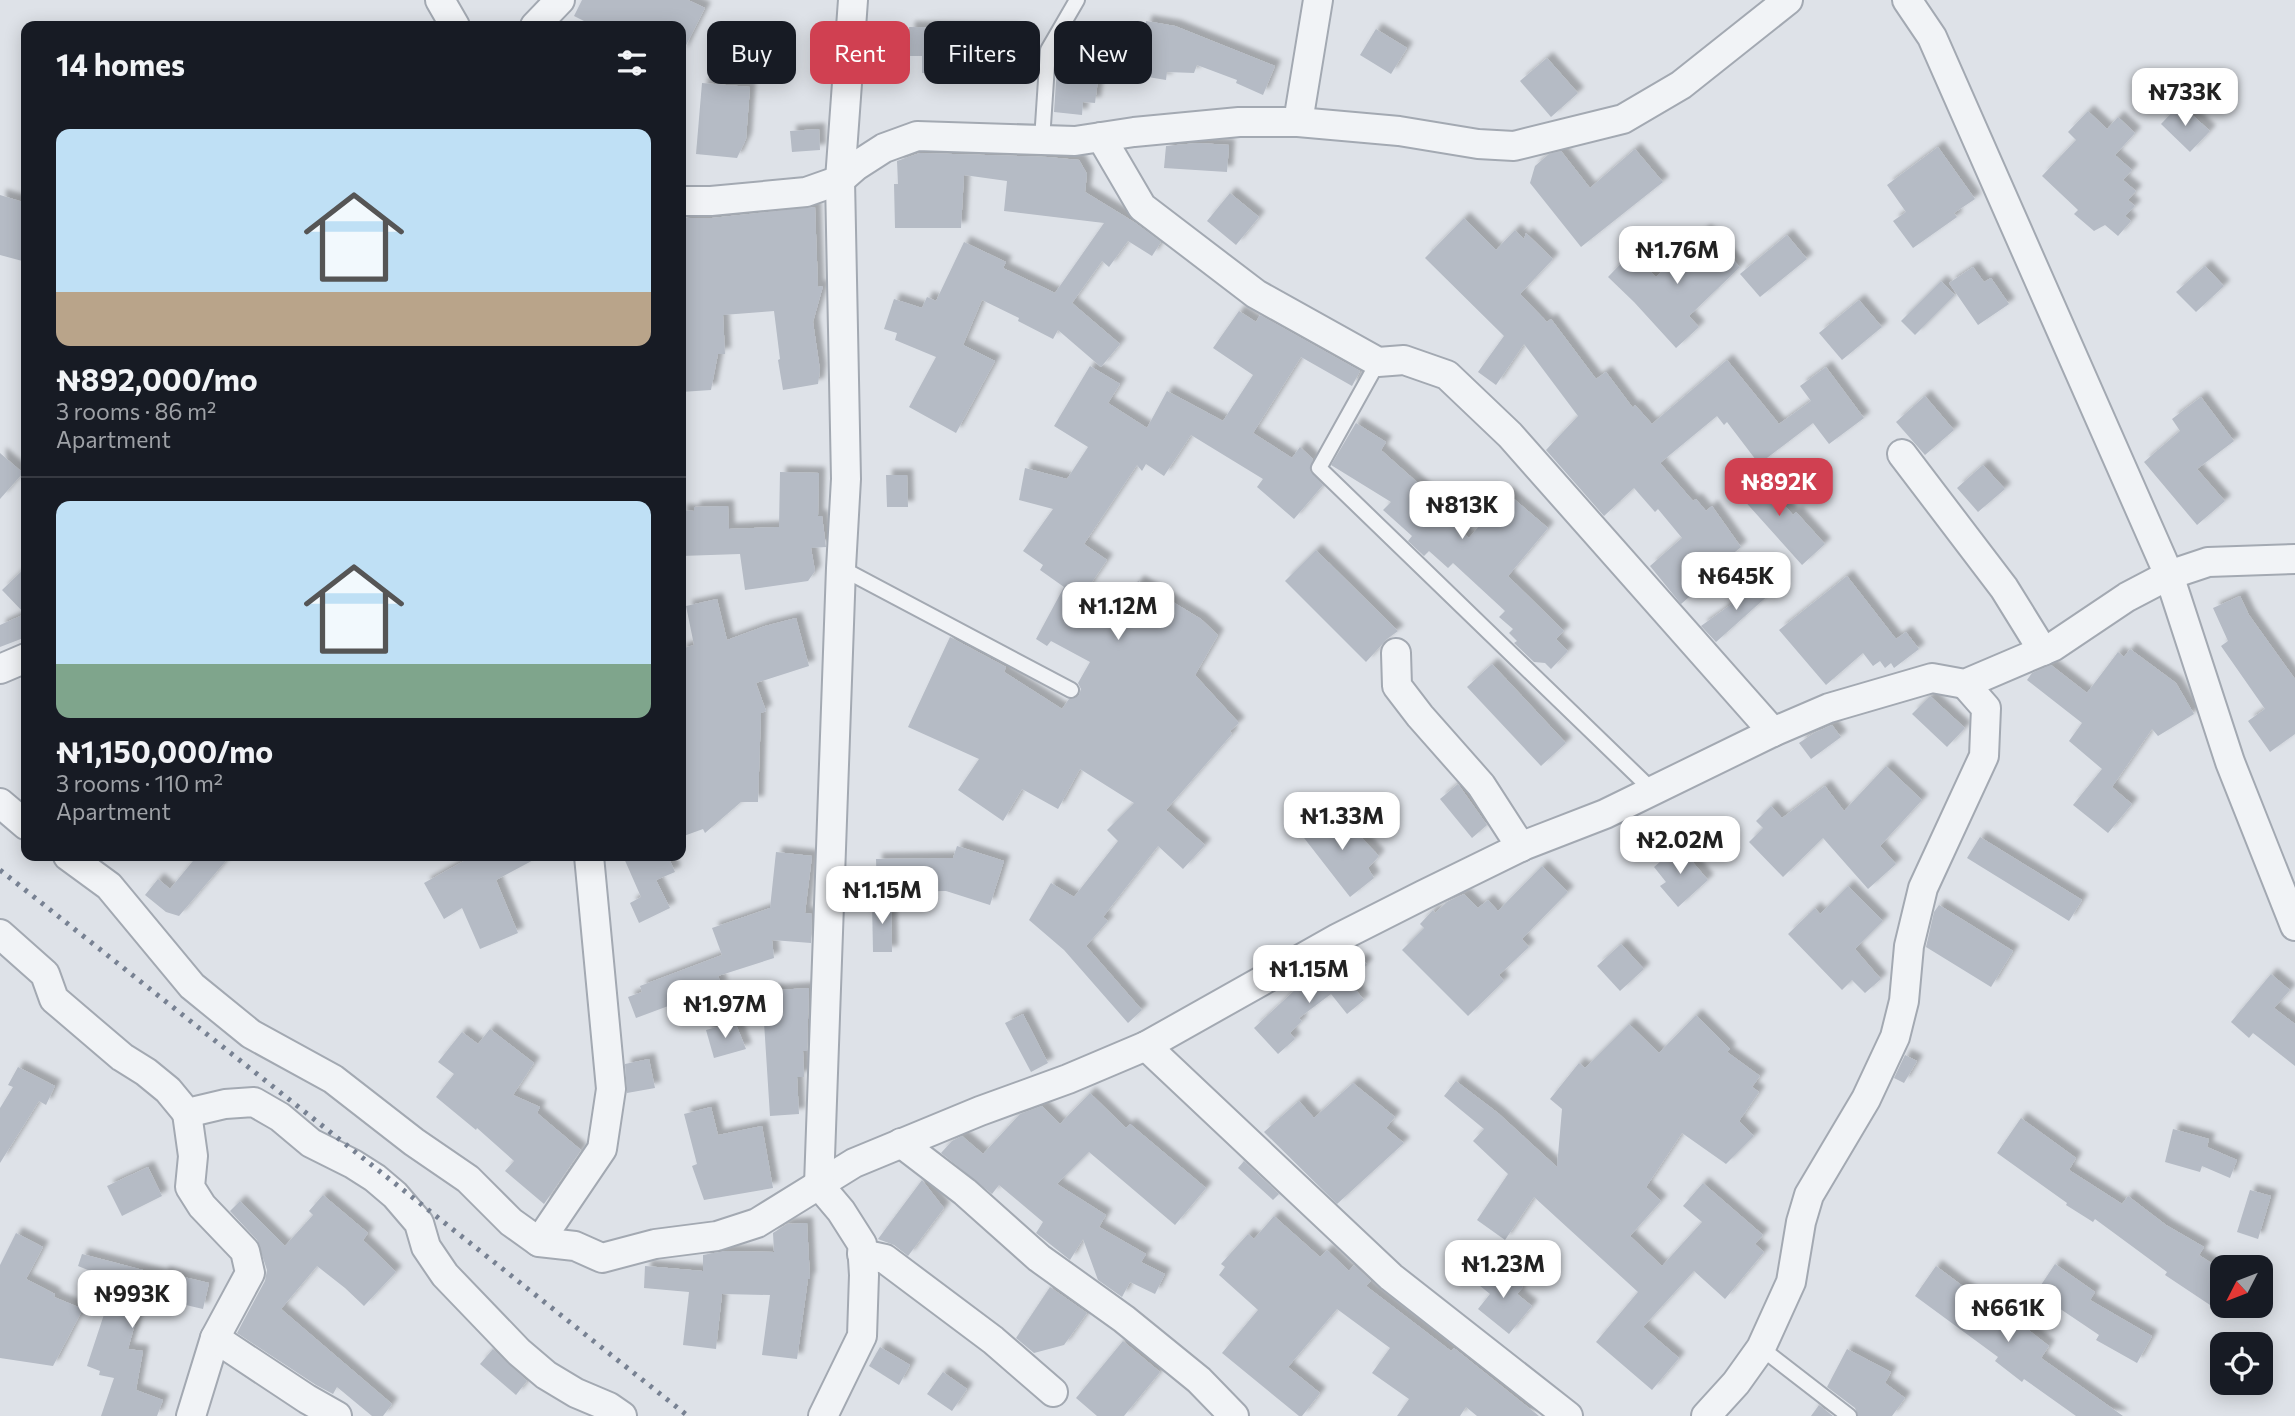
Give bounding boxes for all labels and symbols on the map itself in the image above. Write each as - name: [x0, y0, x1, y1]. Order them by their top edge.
- pin: ₦733K: [2136, 68, 2234, 128]
- pin: ₦1.76M: [1620, 226, 1734, 286]
- pin: ₦892K: [1730, 458, 1828, 518]
- pin: ₦813K: [1413, 482, 1511, 541]
- pin: ₦645K: [1687, 552, 1785, 612]
- pin: ₦1.12M: [1061, 582, 1175, 642]
- pin: ₦1.33M: [1285, 792, 1399, 852]
- pin: ₦2.02M: [1623, 816, 1737, 876]
- pin: ₦1.15M: [825, 866, 939, 926]
- pin: ₦1.15M: [1252, 946, 1366, 1005]
- pin: ₦1.97M: [668, 981, 782, 1040]
- pin: ₦1.23M: [1446, 1240, 1560, 1300]
- north arrow: [2210, 1255, 2273, 1318]
- pin: ₦993K: [83, 1270, 181, 1330]
- pin: ₦661K: [1959, 1284, 2057, 1344]

